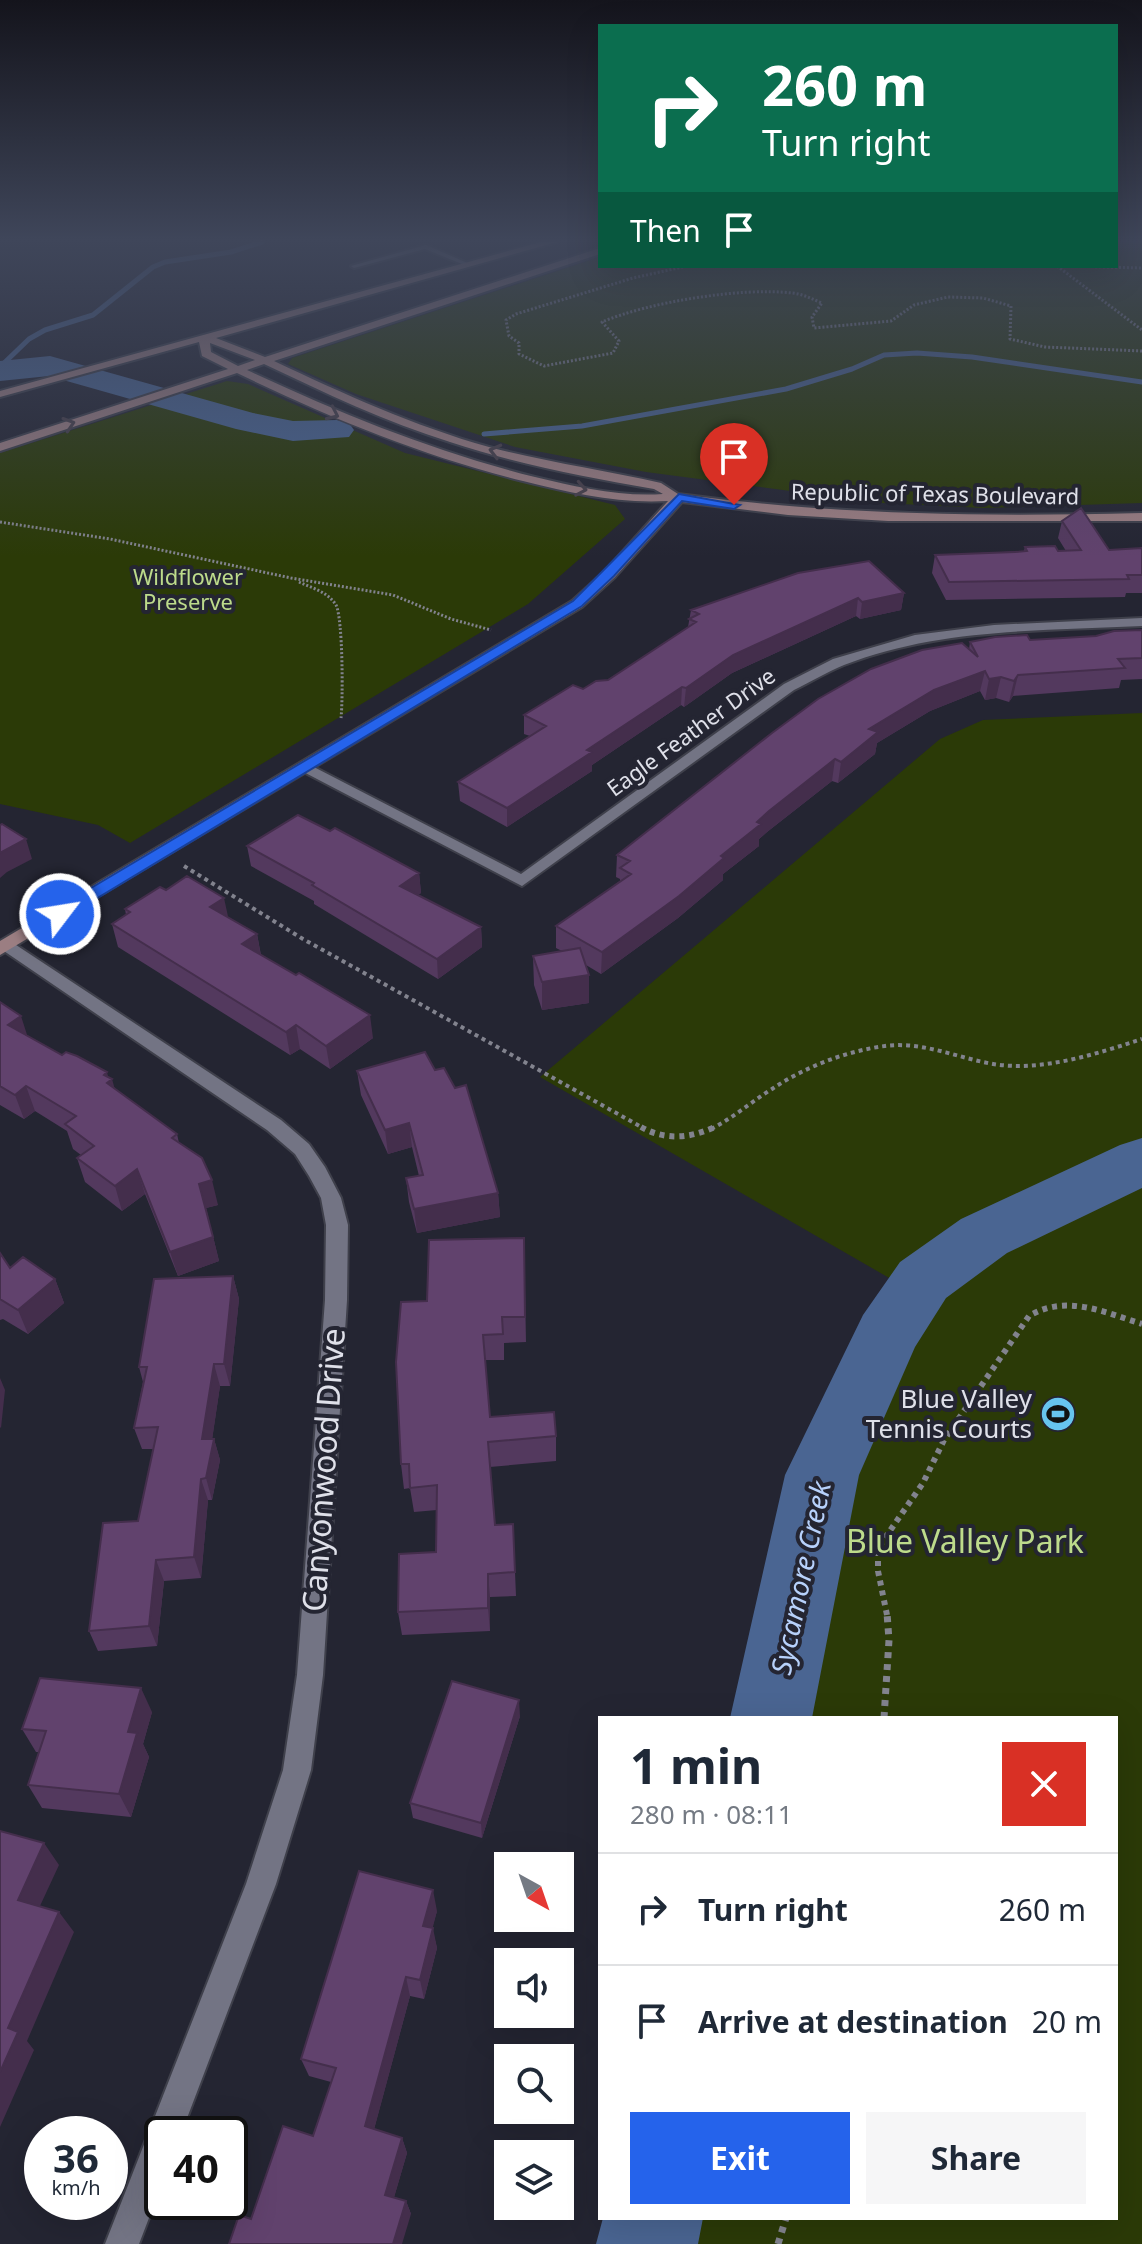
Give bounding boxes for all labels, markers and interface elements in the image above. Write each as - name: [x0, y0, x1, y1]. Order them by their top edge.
- text: 260 m: [762, 46, 927, 122]
- icon: right: [630, 56, 734, 160]
- text: Turn right: [762, 118, 930, 167]
- icon: arrive: [717, 208, 761, 252]
- text: Then: [630, 210, 701, 251]
- one-way arrow: [325, 404, 340, 420]
- one-way arrow: [61, 418, 75, 434]
- pin: [700, 423, 768, 505]
- icon: arrive: [712, 435, 756, 479]
- one-way arrow: [489, 444, 503, 461]
- street label: Republic of Texas Boulevard: [791, 475, 1079, 511]
- one-way arrow: [575, 480, 588, 497]
- park label: Wildflower Preserve: [133, 561, 243, 616]
- street label: Eagle Feather Drive: [600, 660, 781, 802]
- position arrow: [18.0, 872, 102.0, 956]
- street label: Canyonwood Drive: [291, 1327, 354, 1613]
- place label: Blue Valley Tennis Courts: [866, 1380, 1033, 1446]
- sports icon: Blue Valley Tennis Courts: [1039, 1395, 1077, 1433]
- water label: Sycamore Creek: [761, 1477, 839, 1678]
- park label: Blue Valley Park: [846, 1519, 1084, 1562]
- text: 1 min: [630, 1733, 762, 1798]
- button: close: [1002, 1742, 1086, 1826]
- text: 280 m · 08:11: [630, 1796, 793, 1832]
- north arrow: [494, 1852, 574, 1932]
- map controls: [494, 1852, 574, 2220]
- icon: right: [630, 1887, 674, 1931]
- text: Turn right: [698, 1889, 848, 1930]
- text: 260 m: [999, 1889, 1086, 1930]
- button: sound: [494, 1948, 574, 2028]
- icon: arrive: [630, 1999, 674, 2043]
- text: Arrive at destination: [698, 2001, 1008, 2042]
- text: 20 m: [1032, 2001, 1102, 2042]
- button: search: [494, 2044, 574, 2124]
- button: Exit: [630, 2112, 850, 2204]
- button: Share: [866, 2112, 1086, 2204]
- speed limit sign: 40: [144, 2116, 248, 2220]
- text: 36: [53, 2130, 99, 2185]
- button: layers: [494, 2140, 574, 2220]
- text: km/h: [51, 2174, 101, 2201]

